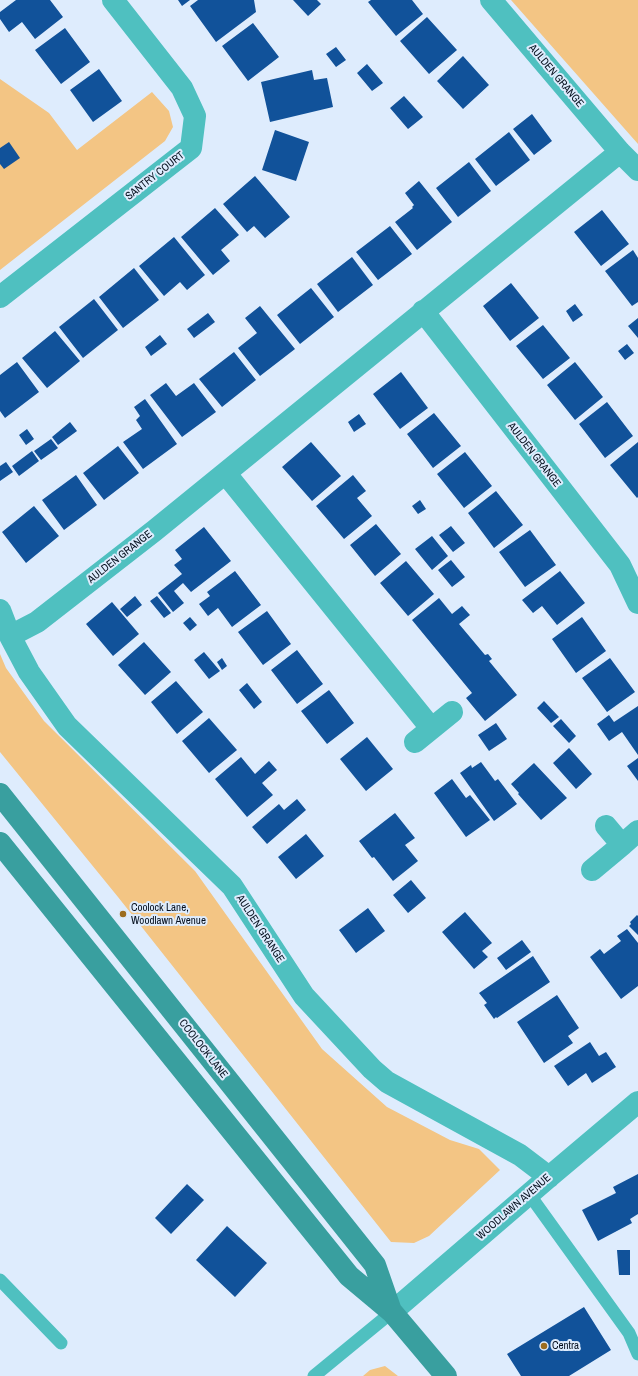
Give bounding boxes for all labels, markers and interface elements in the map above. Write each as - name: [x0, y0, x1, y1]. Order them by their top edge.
- street label: AULDEN GRANGE: [526, 42, 586, 110]
- street label: SANTRY COURT: [123, 149, 187, 203]
- street label: AULDEN GRANGE: [505, 420, 563, 490]
- street label: AULDEN GRANGE: [85, 528, 155, 586]
- street label: AULDEN GRANGE: [233, 893, 287, 965]
- place label: Coolock Lane, Woodlawn Avenue: [131, 901, 206, 927]
- marker: Coolock Lane, Woodlawn Avenue: [118, 909, 128, 919]
- street label: COOLOCK LANE: [176, 1017, 230, 1081]
- street label: WOODLAWN AVENUE: [474, 1171, 554, 1243]
- place label: Centra: [552, 1339, 579, 1353]
- marker: Centra: [539, 1341, 549, 1351]

